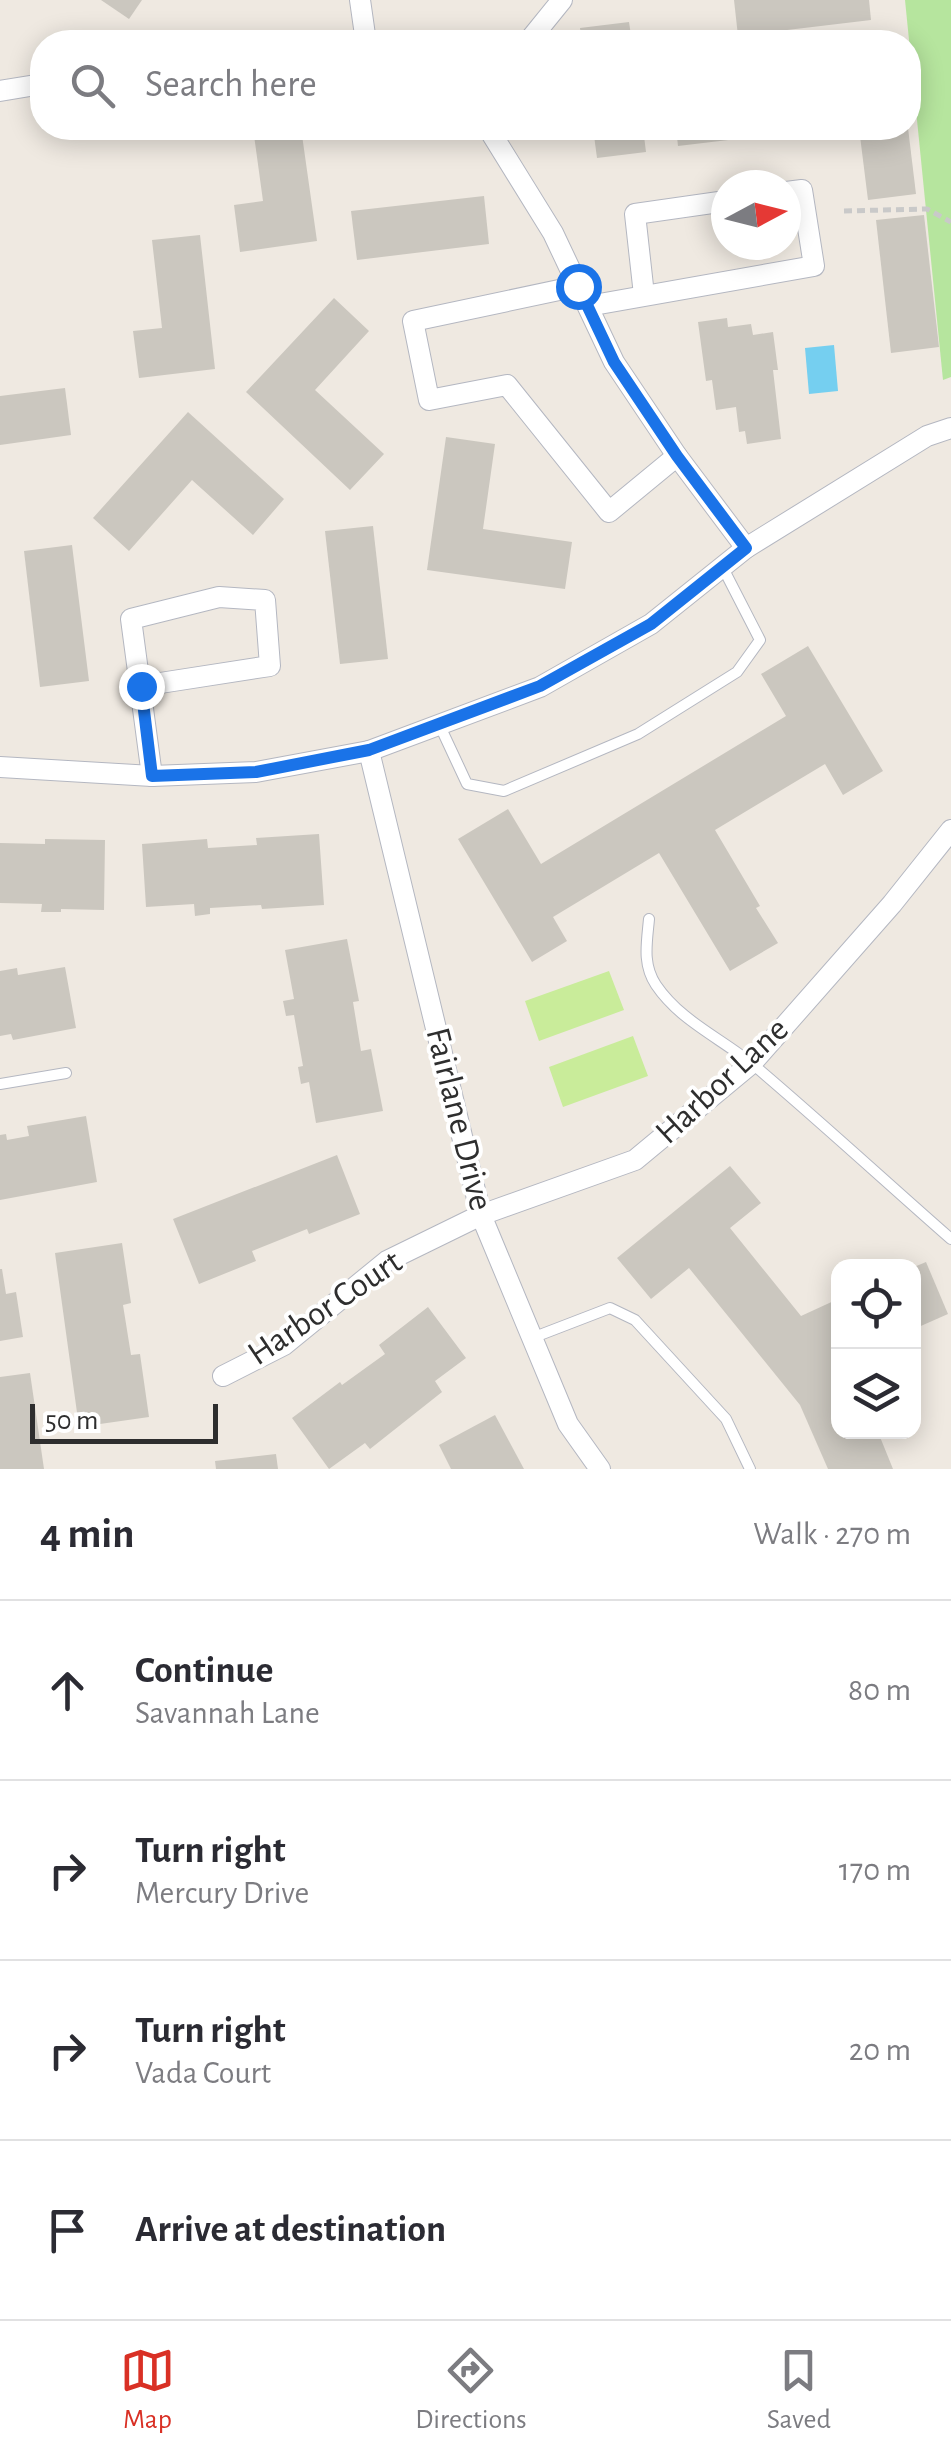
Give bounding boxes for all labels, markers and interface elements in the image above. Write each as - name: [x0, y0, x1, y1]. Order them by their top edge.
- search box: [30, 30, 921, 140]
- icon: search: [65, 58, 120, 113]
- text: Search here: [145, 66, 317, 104]
- north arrow: [711, 170, 801, 260]
- route start: [556, 264, 602, 310]
- route end: [119, 664, 165, 710]
- street label: Harbor Lane: [649, 1011, 795, 1151]
- street label: Fairlane Drive: [419, 1024, 499, 1214]
- street label: Harbor Court: [242, 1244, 408, 1372]
- map controls: [831, 1259, 921, 1439]
- button: locate: [831, 1259, 921, 1349]
- button: layers: [831, 1349, 921, 1439]
- scale bar: [30, 1399, 218, 1444]
- text: 50 m: [45, 1407, 99, 1435]
- text: 4 min: [40, 1513, 135, 1555]
- text: Walk · 270 m: [753, 1518, 911, 1550]
- text: Continue: [135, 1652, 273, 1690]
- icon: ahead: [40, 1663, 95, 1718]
- text: 80 m: [848, 1674, 911, 1706]
- text: Savannah Lane: [135, 1697, 320, 1729]
- text: Turn right: [135, 1832, 285, 1870]
- icon: right: [40, 1843, 95, 1898]
- text: 170 m: [839, 1854, 911, 1886]
- text: Mercury Drive: [135, 1877, 309, 1909]
- text: Turn right: [135, 2012, 285, 2050]
- icon: right: [40, 2023, 95, 2078]
- text: 20 m: [849, 2034, 911, 2066]
- text: Vada Court: [135, 2057, 271, 2089]
- icon: arrive: [40, 2203, 95, 2258]
- text: Arrive at destination: [135, 2211, 446, 2249]
- tab: Map: [120, 2343, 175, 2437]
- tab: Directions: [415, 2343, 527, 2437]
- tab: Saved: [767, 2343, 831, 2437]

